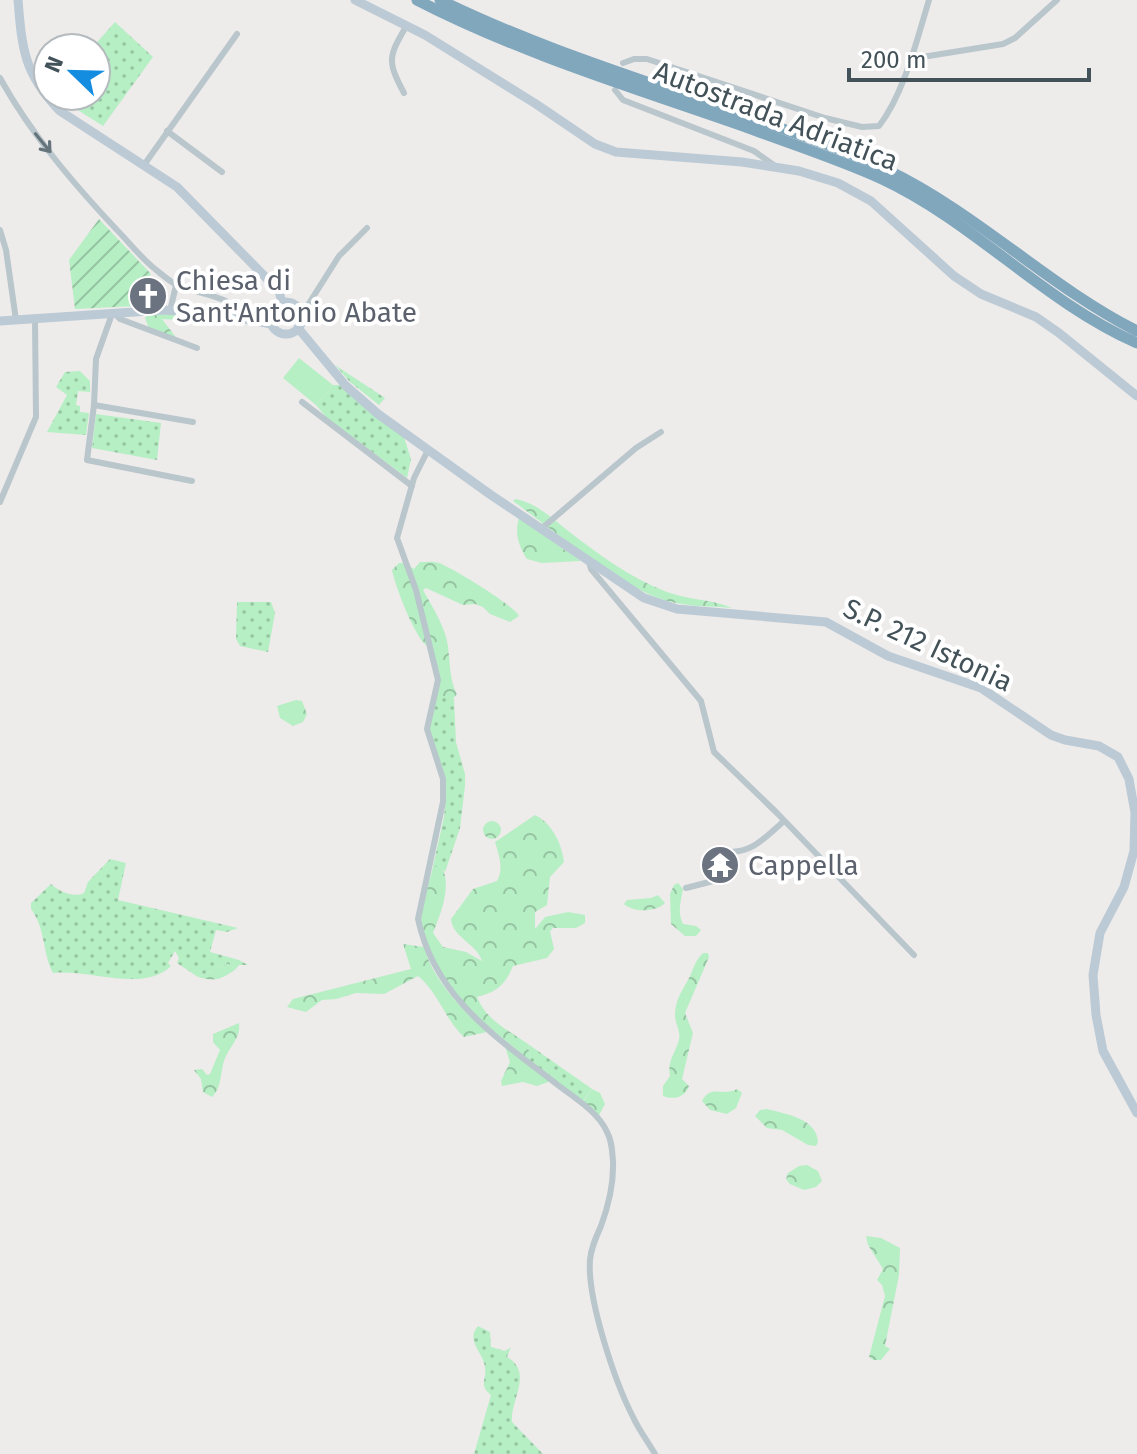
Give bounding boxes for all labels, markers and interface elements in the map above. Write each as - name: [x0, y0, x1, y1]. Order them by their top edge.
- north arrow: [32, 32, 112, 112]
- scale bar: [849, 32, 1089, 82]
- text: 200 m: [861, 46, 927, 74]
- text: N: [39, 52, 69, 76]
- street label: Autostrada Adriatica: [649, 54, 903, 178]
- one-way arrow: [34, 132, 52, 153]
- place label: Chiesa di Sant'Antonio Abate: [176, 264, 417, 329]
- church icon: Chiesa di Sant'Antonio Abate: [127, 275, 169, 317]
- street label: S.P. 212 Istonia: [838, 591, 1018, 699]
- temple icon: Cappella: [699, 844, 741, 886]
- place label: Cappella: [748, 849, 859, 882]

